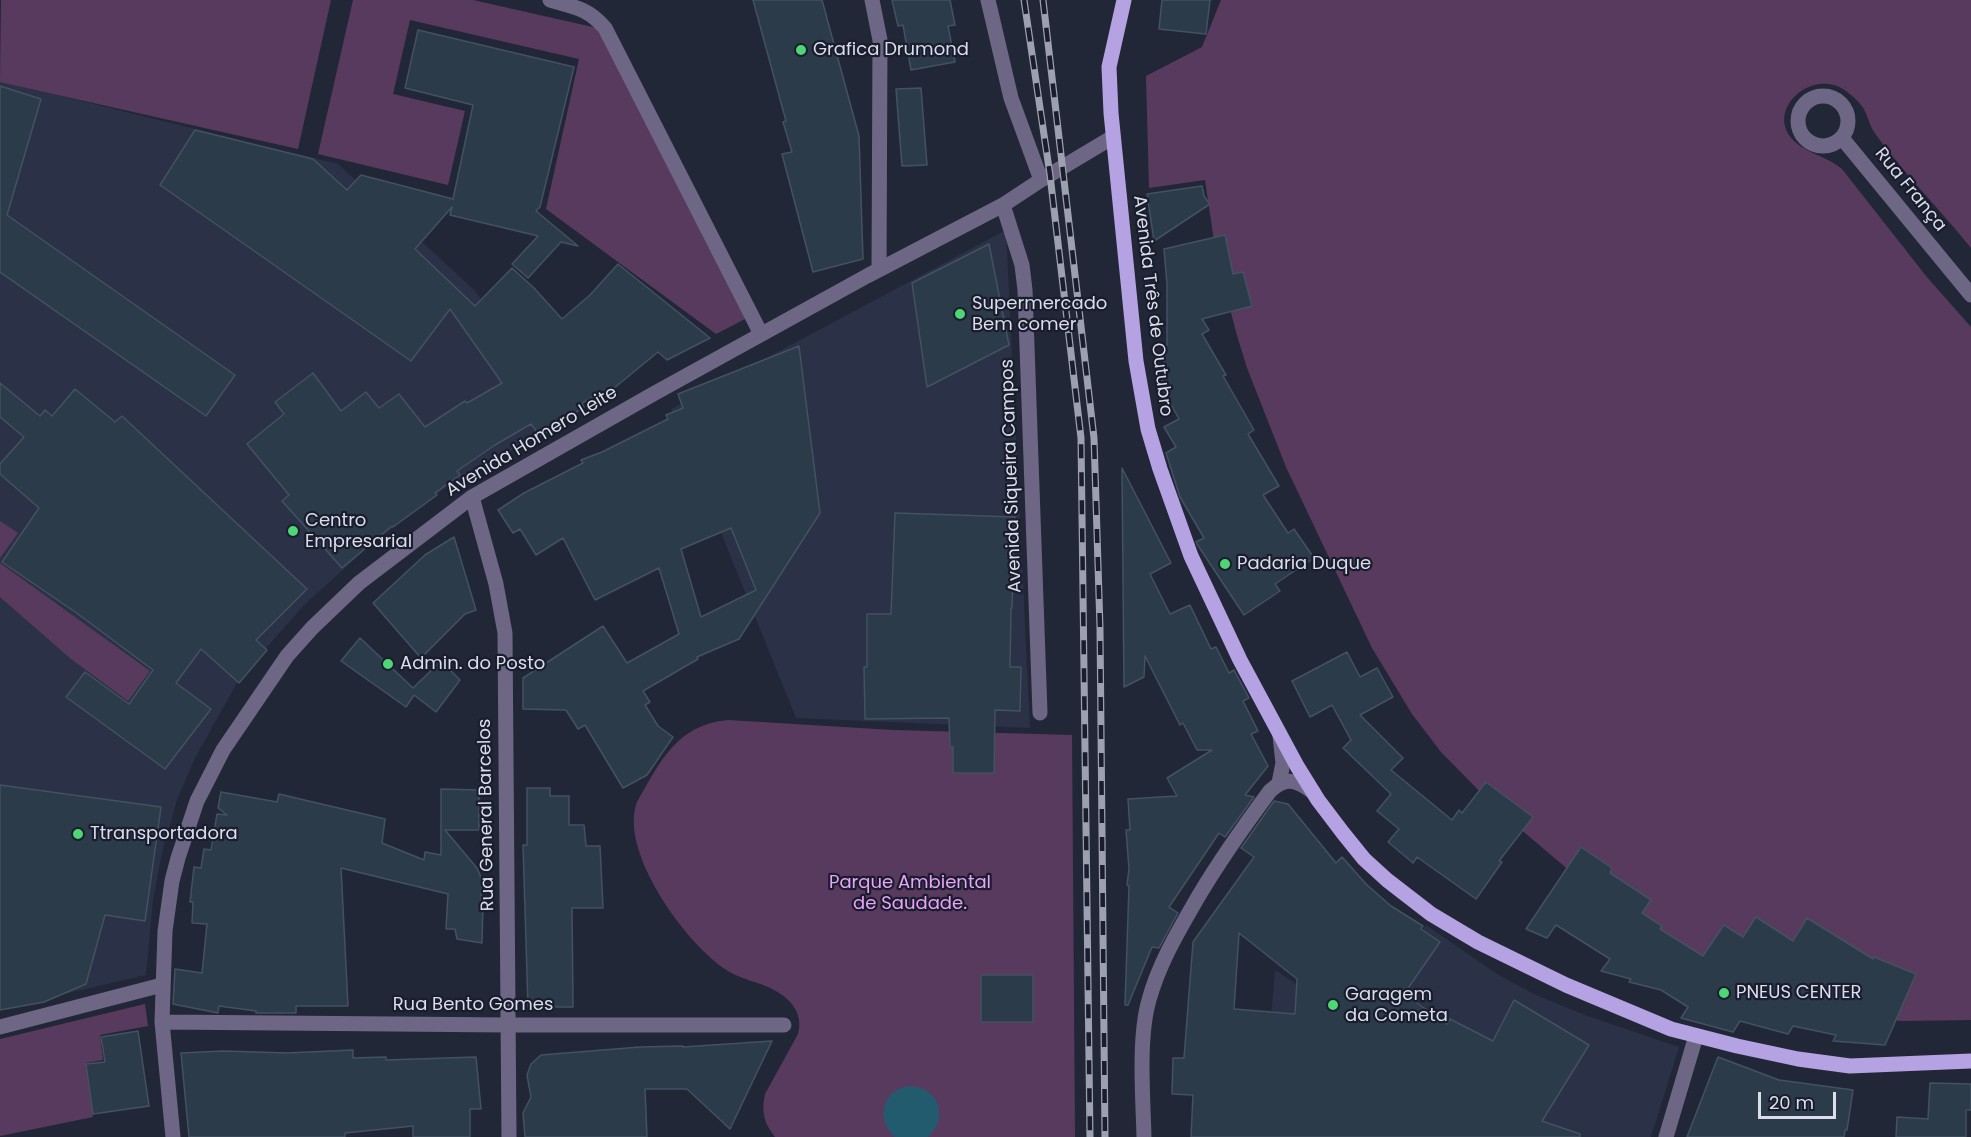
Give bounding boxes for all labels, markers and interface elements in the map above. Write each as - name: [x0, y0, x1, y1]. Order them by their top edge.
- place label: Grafica Drumond: [813, 39, 969, 61]
- marker: Grafica Drumond: [794, 43, 808, 57]
- street label: Rua França: [1870, 144, 1950, 236]
- street label: Avenida Três de Outubro: [1128, 194, 1176, 418]
- place label: Supermercado Bem comer: [972, 293, 1107, 336]
- marker: Supermercado Bem comer: [953, 307, 967, 321]
- street label: Avenida Siqueira Campos: [997, 359, 1027, 593]
- street label: Avenida Homero Leite: [442, 382, 622, 502]
- place label: Centro Empresarial: [305, 510, 412, 552]
- marker: Centro Empresarial: [286, 524, 300, 538]
- place label: Padaria Duque: [1237, 553, 1371, 575]
- marker: Padaria Duque: [1218, 557, 1232, 571]
- place label: Admin. do Posto: [400, 653, 545, 675]
- marker: Admin. do Posto: [381, 657, 395, 671]
- street label: Rua General Barcelos: [475, 718, 499, 912]
- place label: Ttransportadora: [90, 823, 238, 845]
- marker: Ttransportadora: [71, 827, 85, 841]
- park label: Parque Ambiental de Saudade.: [829, 872, 991, 914]
- place label: PNEUS CENTER: [1736, 982, 1862, 1004]
- place label: Garagem da Cometa: [1345, 984, 1448, 1026]
- marker: PNEUS CENTER: [1717, 986, 1731, 1000]
- street label: Rua Bento Gomes: [393, 994, 553, 1016]
- marker: Garagem da Cometa: [1326, 998, 1340, 1012]
- scale bar: [1761, 1080, 1839, 1118]
- text: 20 m: [1769, 1090, 1814, 1115]

